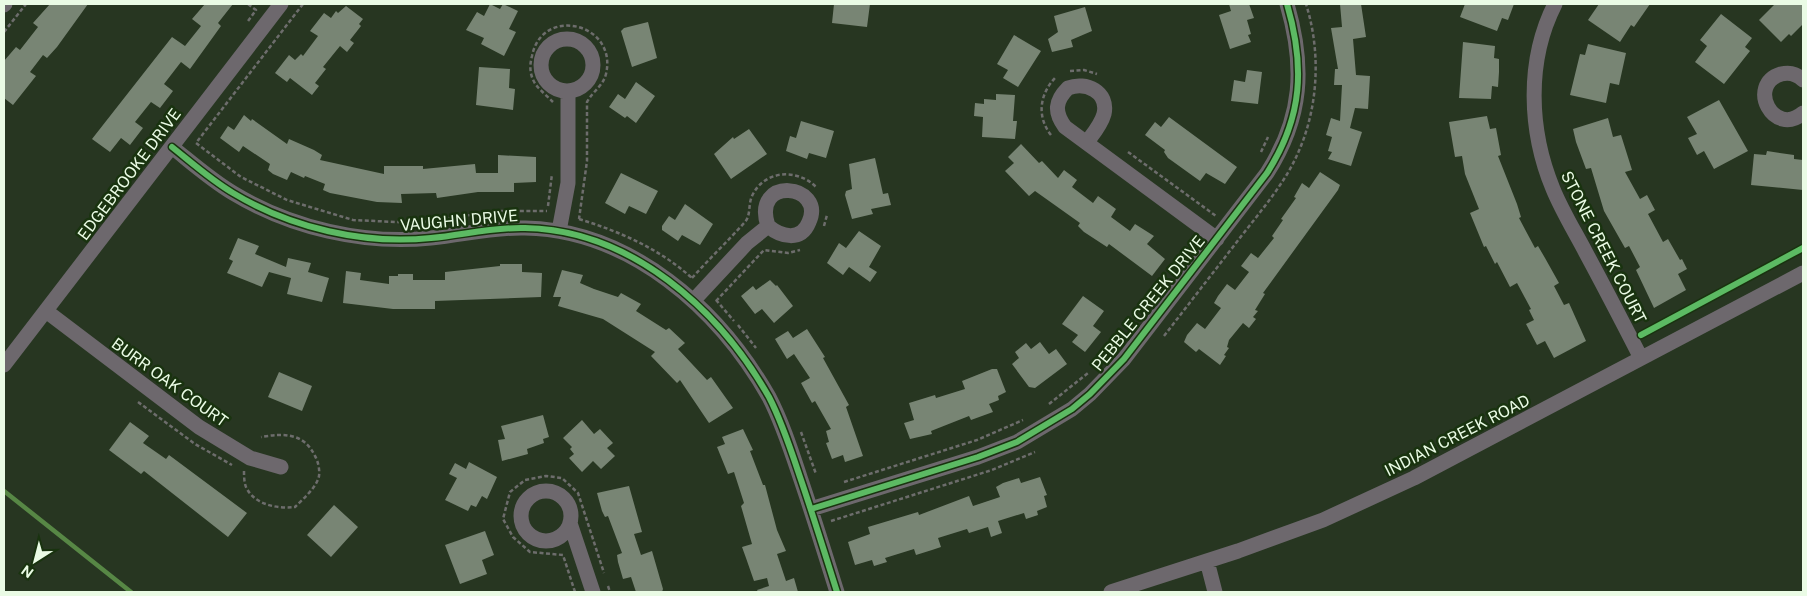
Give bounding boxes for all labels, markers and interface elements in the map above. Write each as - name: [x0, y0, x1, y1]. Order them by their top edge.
- street label: EDGEBROOKE DRIVE: [74, 105, 185, 244]
- street label: STONE CREEK COURT: [1557, 168, 1650, 327]
- street label: VAUGHN DRIVE: [399, 206, 519, 235]
- street label: PEBBLE CREEK DRIVE: [1088, 232, 1209, 375]
- street label: BURR OAK COURT: [108, 334, 232, 431]
- street label: INDIAN CREEK ROAD: [1381, 391, 1533, 480]
- north arrow: [10, 536, 60, 586]
- text: N: [18, 562, 36, 581]

